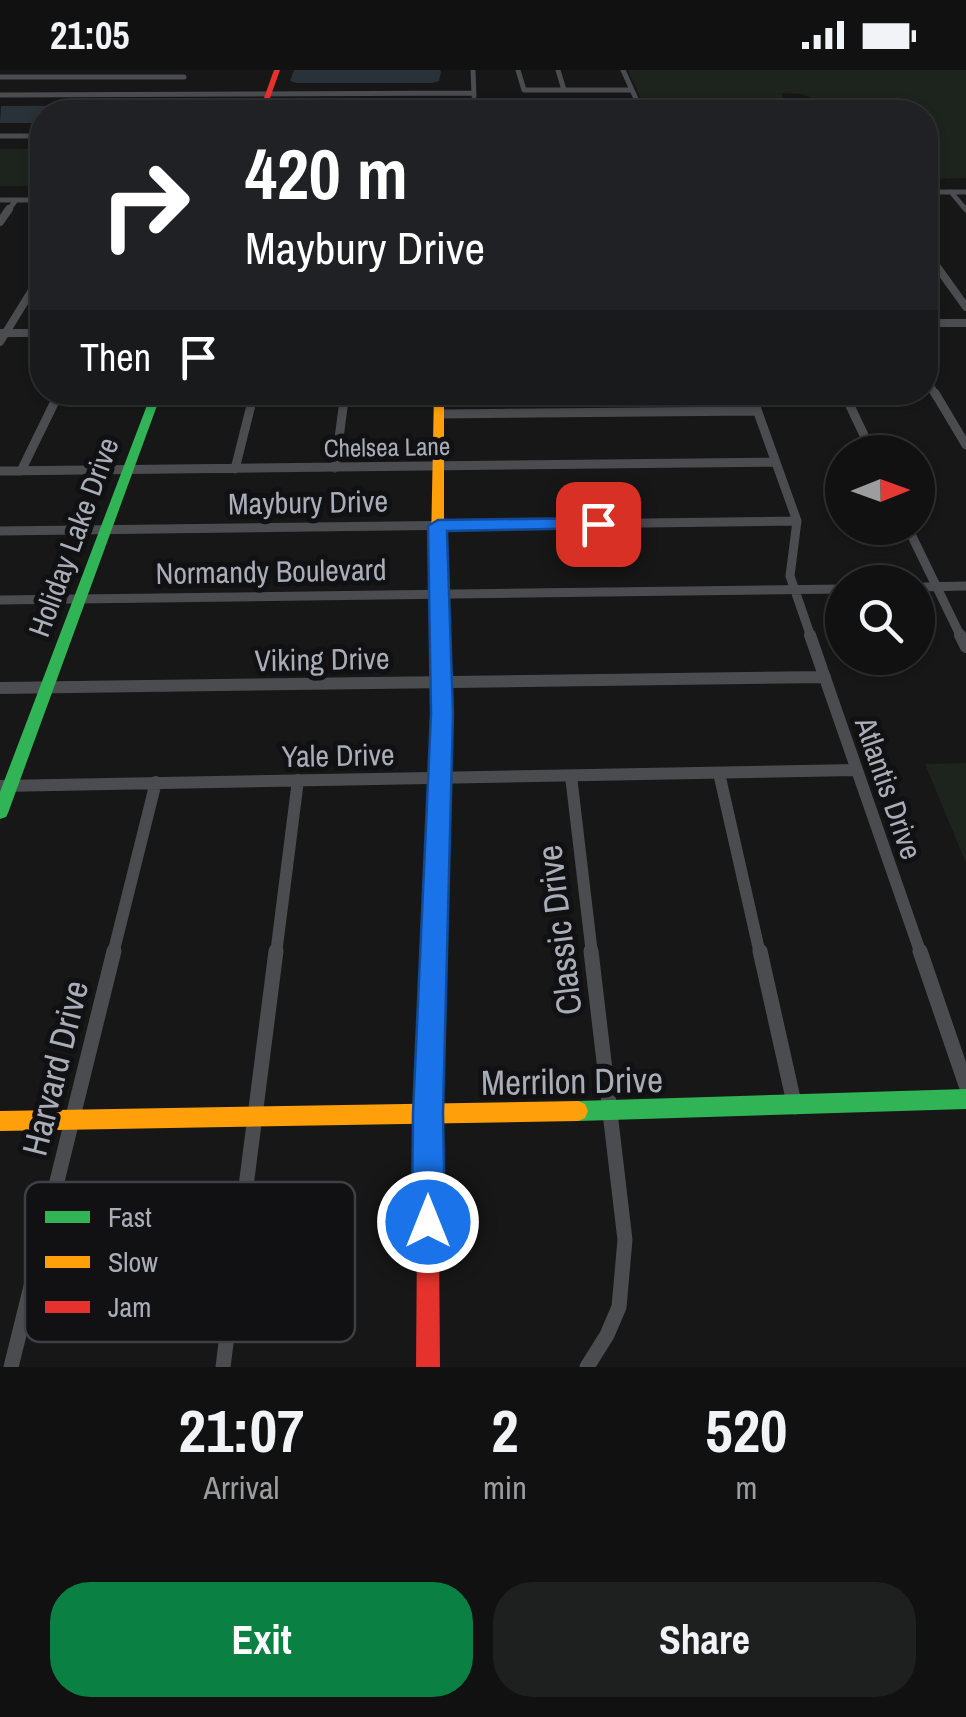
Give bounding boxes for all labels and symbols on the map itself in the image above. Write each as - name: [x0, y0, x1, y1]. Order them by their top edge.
- street label: Chelsea Lane: [323, 429, 451, 465]
- street label: Holiday Lake Drive: [18, 432, 128, 642]
- north arrow: [825, 435, 935, 545]
- street label: Maybury Drive: [228, 481, 388, 523]
- pin: [556, 482, 641, 567]
- street label: Normandy Boulevard: [155, 549, 387, 593]
- street label: Viking Drive: [254, 638, 390, 680]
- street label: Atlantis Drive: [846, 711, 932, 864]
- street label: Yale Drive: [281, 734, 395, 776]
- street label: Classic Drive: [525, 842, 593, 1018]
- street label: Harvard Drive: [11, 976, 99, 1160]
- street label: Merrilon Drive: [481, 1056, 663, 1106]
- position arrow: [376, 1170, 480, 1274]
- legend: [25, 1182, 355, 1342]
- text: Fast: [108, 1198, 152, 1236]
- text: Slow: [108, 1243, 158, 1281]
- text: Jam: [108, 1288, 151, 1326]

